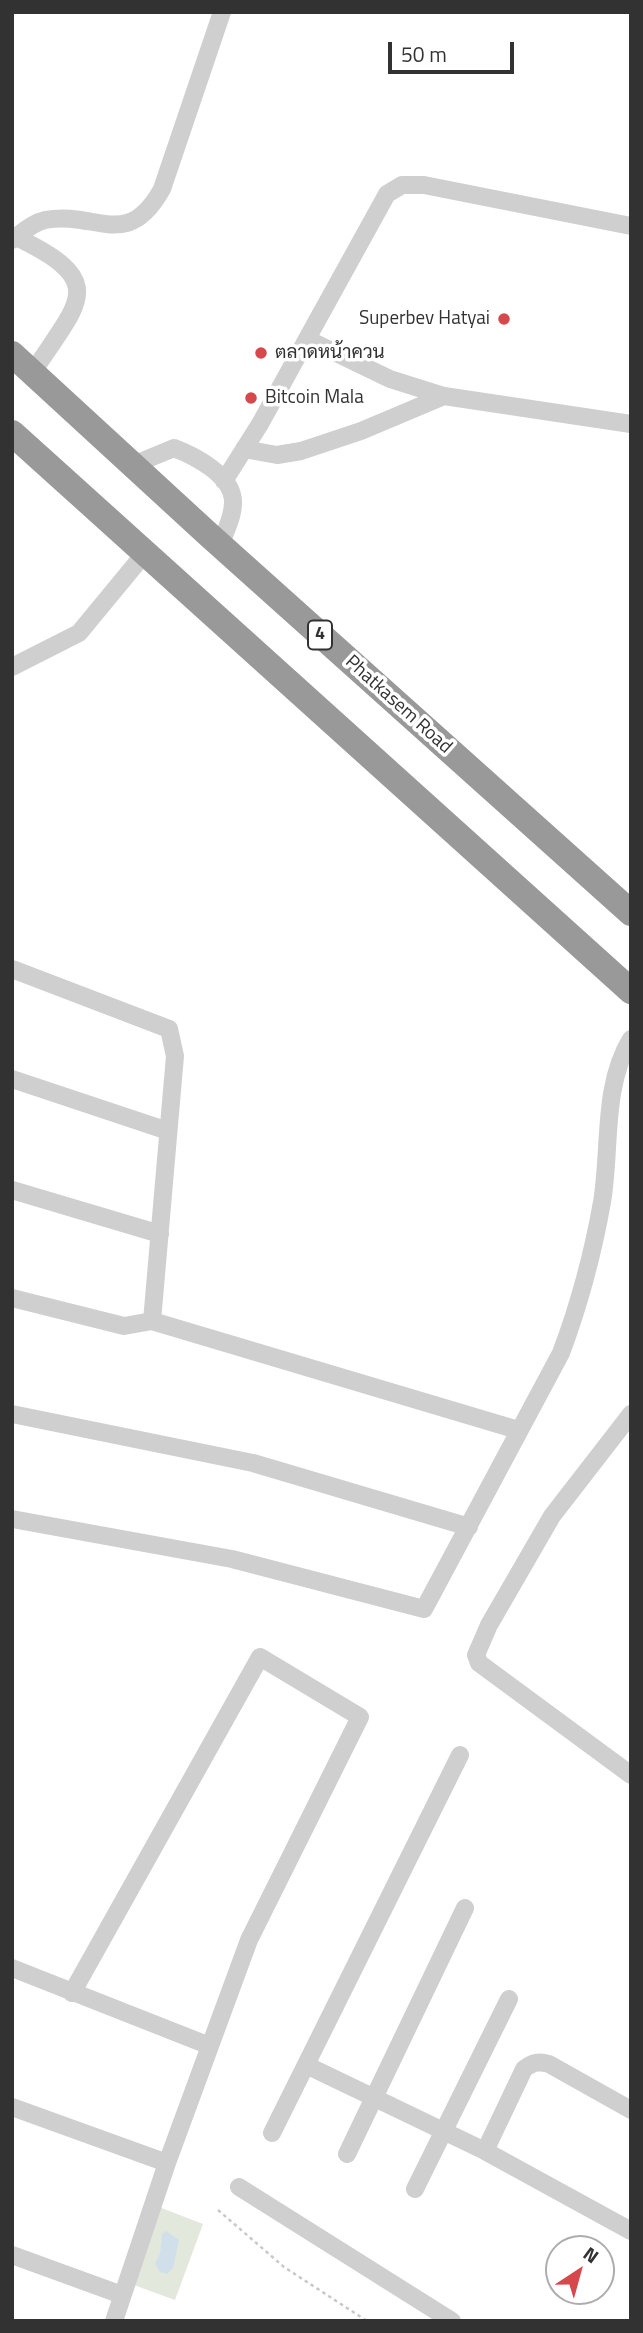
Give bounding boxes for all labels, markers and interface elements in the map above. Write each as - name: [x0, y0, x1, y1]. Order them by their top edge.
- scale bar: [391, 28, 517, 72]
- text: 50 m: [401, 38, 447, 70]
- place label: Superbev Hatyai: [359, 308, 490, 330]
- marker: Superbev Hatyai: [496, 311, 512, 327]
- place label: ตลาดหน้าควน: [275, 342, 385, 364]
- marker: ตลาดหน้าควน: [253, 345, 269, 361]
- place label: Bitcoin Mala: [265, 387, 364, 409]
- marker: Bitcoin Mala: [243, 390, 259, 406]
- road number: 4: [308, 620, 332, 650]
- street label: Phatkasem Road: [340, 651, 456, 759]
- north arrow: [545, 2235, 615, 2305]
- text: N: [578, 2239, 605, 2270]

